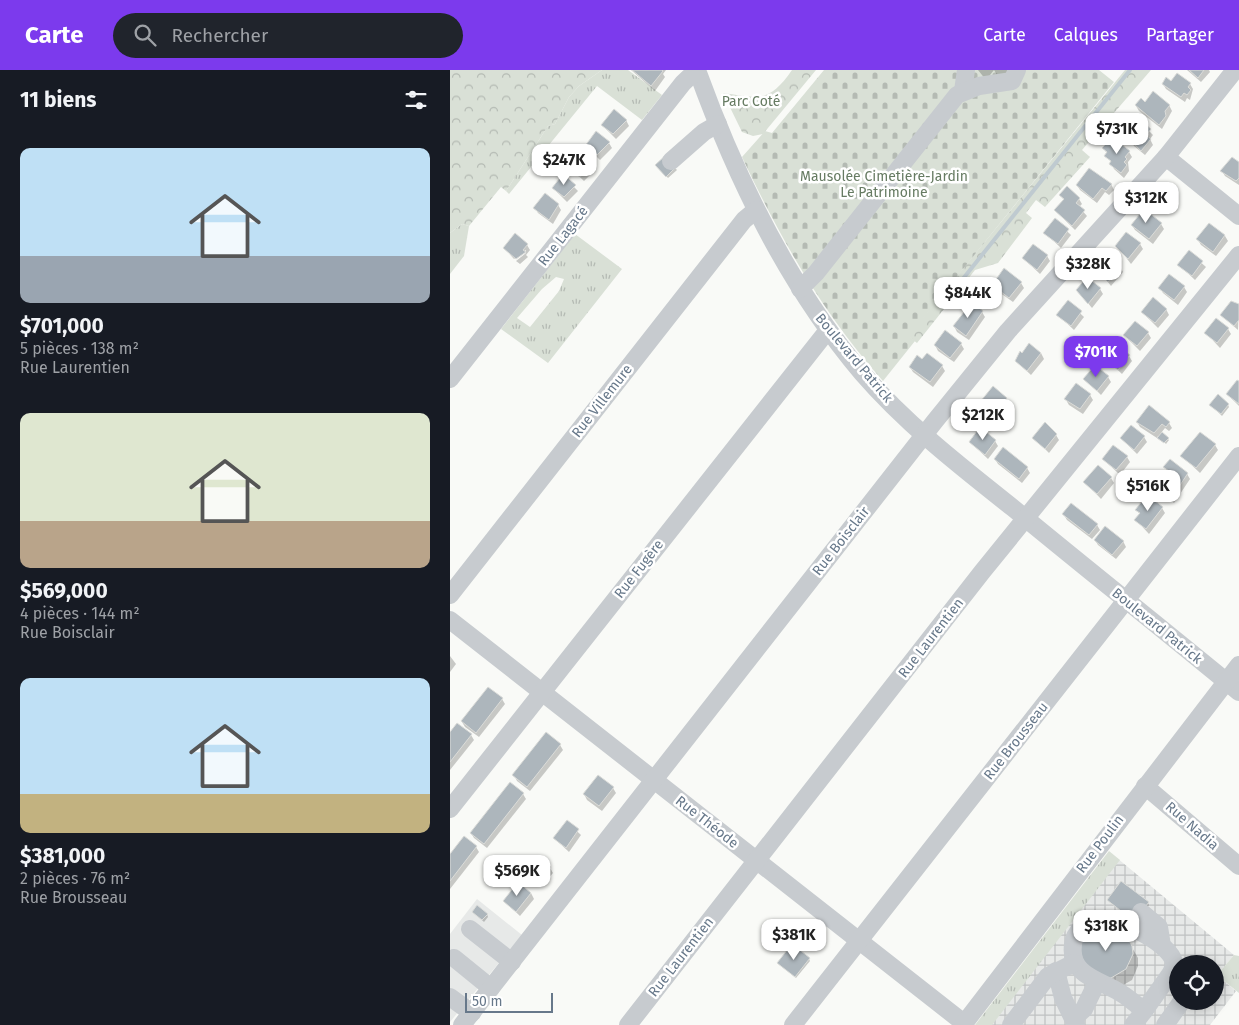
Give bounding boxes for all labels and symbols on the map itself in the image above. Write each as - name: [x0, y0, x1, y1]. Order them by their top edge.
- park label: Parc Coté: [722, 93, 780, 110]
- pin: $731K: [1082, 112, 1152, 155]
- pin: $247K: [529, 144, 599, 186]
- park label: Mausolée Cimetière-Jardin Le Patrimoine: [800, 168, 968, 201]
- pin: $312K: [1111, 182, 1181, 224]
- street label: Rue Lagacé: [534, 203, 592, 269]
- pin: $328K: [1053, 248, 1123, 290]
- pin: $844K: [933, 276, 1003, 319]
- street label: Boulevard Patrick: [812, 310, 897, 407]
- pin: $701K: [1061, 336, 1131, 378]
- street label: Rue Villemure: [568, 361, 636, 441]
- pin: $212K: [948, 398, 1018, 441]
- pin: $516K: [1113, 470, 1183, 512]
- street label: Rue Boisclair: [809, 503, 874, 579]
- street label: Rue Fugère: [611, 536, 667, 602]
- street label: Boulevard Patrick: [1109, 584, 1206, 668]
- street label: Rue Laurentien: [895, 595, 967, 681]
- street label: Rue Brousseau: [980, 699, 1052, 783]
- street label: Rue Théode: [672, 792, 742, 852]
- street label: Rue Nadia: [1162, 798, 1222, 854]
- street label: Rue Poulin: [1073, 812, 1127, 876]
- pin: $569K: [482, 854, 552, 897]
- pin: $318K: [1071, 910, 1141, 952]
- street label: Rue Laurentien: [645, 914, 717, 1000]
- pin: $381K: [759, 918, 829, 961]
- scale bar: [465, 990, 552, 1013]

